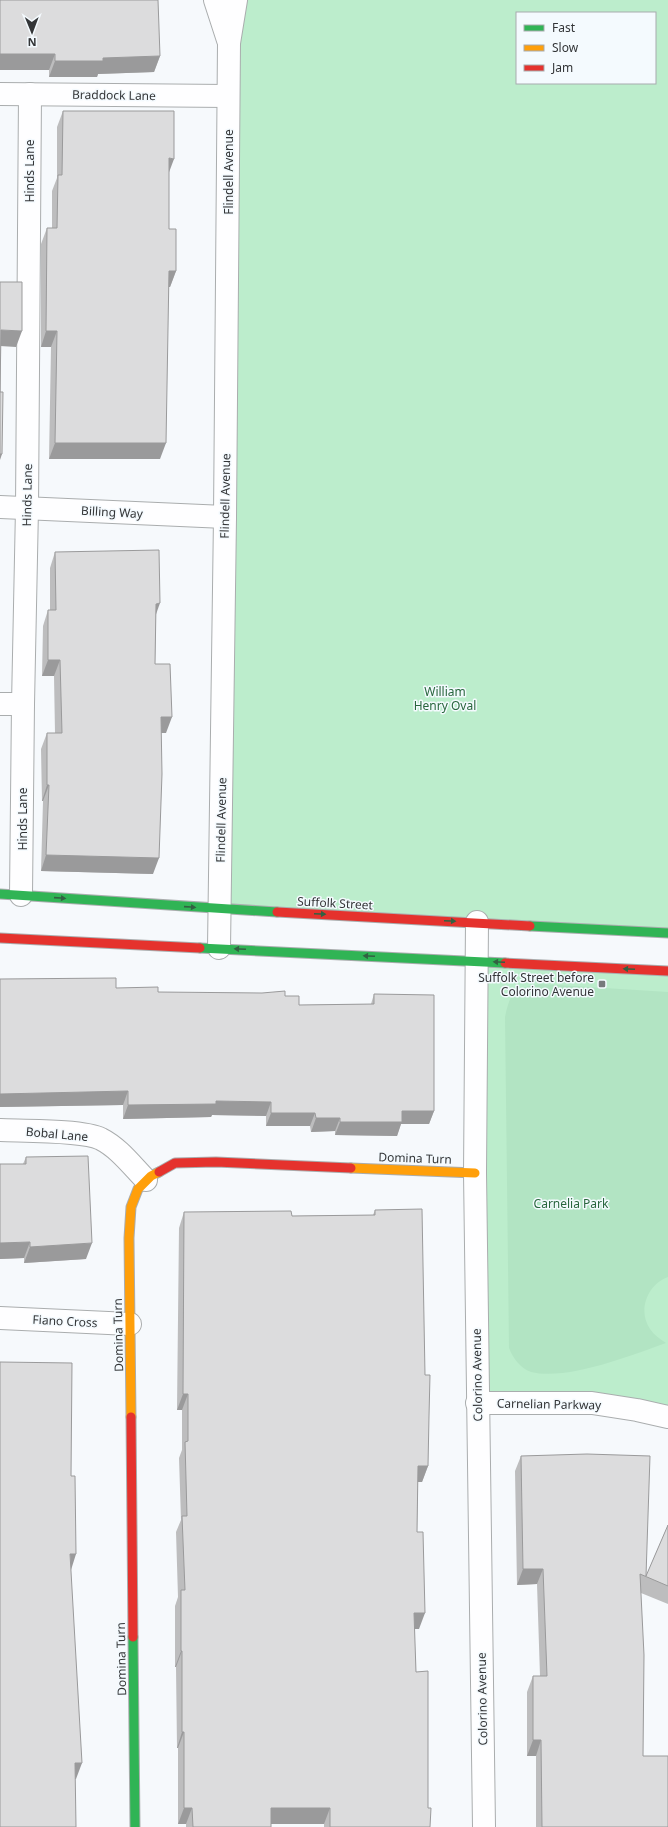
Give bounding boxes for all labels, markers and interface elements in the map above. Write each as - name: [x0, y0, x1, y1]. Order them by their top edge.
- north arrow: [12, 12, 52, 52]
- legend: [516, 12, 656, 84]
- text: Fast: [552, 19, 576, 36]
- text: N: [28, 35, 37, 50]
- text: Slow: [552, 39, 579, 56]
- text: Jam: [551, 59, 573, 76]
- street label: Braddock Lane: [72, 86, 156, 104]
- street label: Flindell Avenue: [220, 129, 237, 215]
- street label: Hinds Lane: [21, 139, 38, 202]
- street label: Flindell Avenue: [216, 453, 234, 539]
- street label: Hinds Lane: [18, 463, 36, 527]
- street label: Billing Way: [81, 502, 144, 522]
- park label: William Henry Oval: [414, 683, 476, 714]
- street label: Flindell Avenue: [212, 777, 230, 863]
- street label: Hinds Lane: [14, 787, 31, 850]
- street label: Suffolk Street: [297, 893, 374, 914]
- one-way arrow: [54, 895, 67, 901]
- one-way arrow: [184, 903, 196, 910]
- one-way arrow: [314, 911, 327, 917]
- one-way arrow: [444, 917, 456, 924]
- one-way arrow: [234, 946, 246, 953]
- one-way arrow: [363, 952, 375, 959]
- one-way arrow: [493, 959, 505, 966]
- one-way arrow: [623, 966, 635, 973]
- place label: Suffolk Street before Colorino Avenue: [478, 969, 594, 1000]
- marker: Suffolk Street before Colorino Avenue: [597, 979, 607, 989]
- street label: Bobal Lane: [25, 1123, 89, 1145]
- street label: Domina Turn: [378, 1148, 452, 1168]
- park label: Carnelia Park: [534, 1195, 609, 1212]
- street label: Domina Turn: [109, 1298, 127, 1372]
- street label: Fiano Cross: [32, 1311, 98, 1331]
- street label: Colorino Avenue: [468, 1328, 486, 1422]
- street label: Carnelian Parkway: [497, 1395, 602, 1413]
- street label: Domina Turn: [112, 1622, 130, 1696]
- street label: Colorino Avenue: [473, 1652, 491, 1746]

